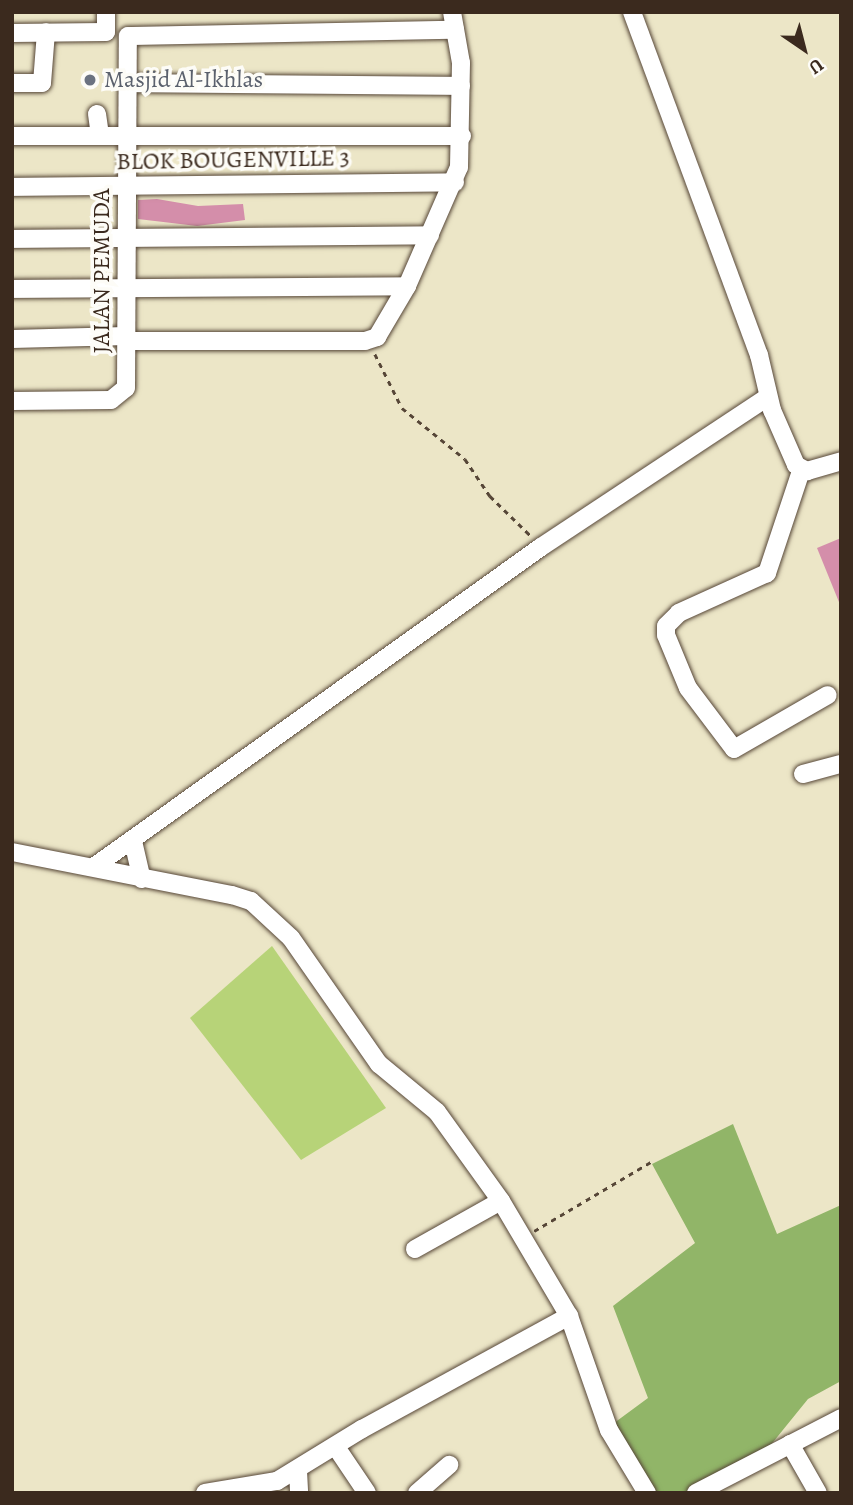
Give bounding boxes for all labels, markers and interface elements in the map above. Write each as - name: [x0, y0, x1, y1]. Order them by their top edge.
- north arrow: [769, 14, 839, 84]
- text: U: [803, 52, 829, 80]
- place label: Masjid Al-Ikhlas: [104, 66, 263, 94]
- marker: Masjid Al-Ikhlas: [82, 72, 98, 88]
- street label: BLOK BOUGENVILLE 3: [116, 144, 350, 176]
- street label: JALAN PEMUDA: [88, 188, 116, 354]

